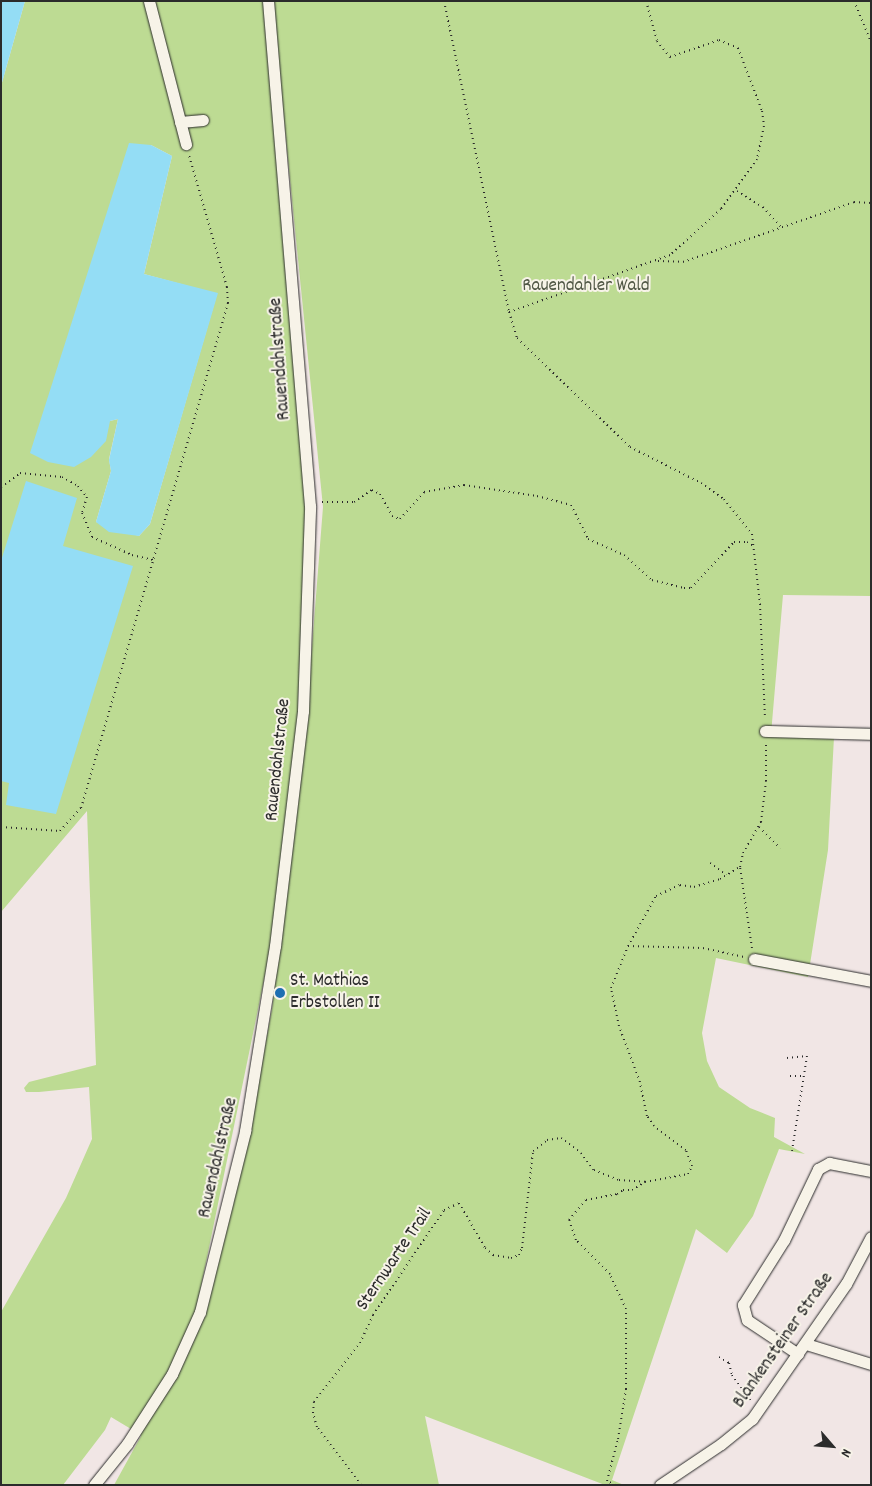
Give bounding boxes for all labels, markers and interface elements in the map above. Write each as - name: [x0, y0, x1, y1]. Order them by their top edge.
- park label: Rauendahler Wald: [522, 276, 650, 298]
- street label: Rauendahlstraße: [265, 297, 297, 421]
- street label: Rauendahlstraße: [261, 698, 297, 822]
- place label: St. Mathias Erbstollen II: [290, 971, 380, 1015]
- marker: St. Mathias Erbstollen II: [274, 987, 286, 999]
- street label: Rauendahlstraße: [194, 1096, 244, 1220]
- street label: Sternwarte Trail: [352, 1204, 438, 1316]
- street label: Blankensteiner Straße: [729, 1269, 839, 1413]
- north arrow: [807, 1421, 857, 1471]
- text: N: [835, 1445, 856, 1460]

